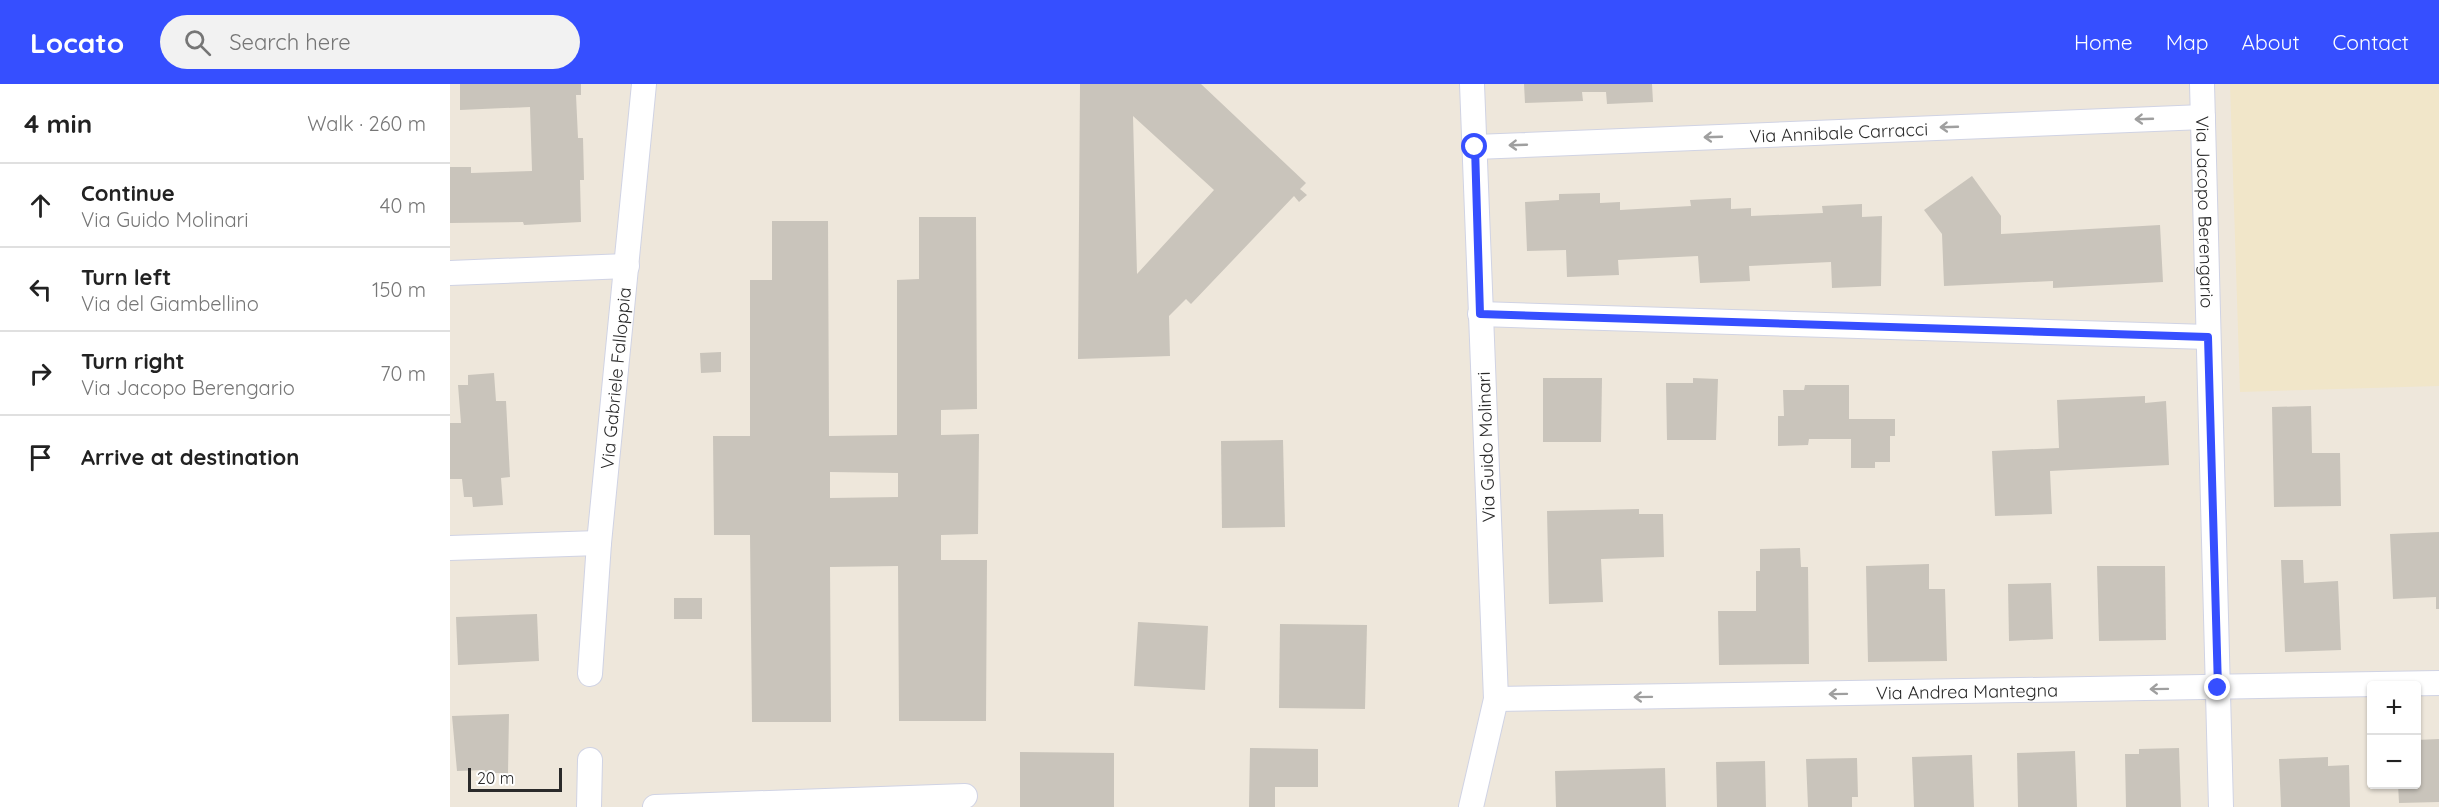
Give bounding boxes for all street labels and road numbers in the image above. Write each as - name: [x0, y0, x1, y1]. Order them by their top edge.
- street label: Via Jacopo Berengario: [2191, 115, 2219, 309]
- street label: Via Annibale Carracci: [1749, 117, 1928, 147]
- street label: Via Gabriele Falloppia: [595, 286, 636, 470]
- street label: Via Guido Molinari: [1472, 371, 1500, 523]
- street label: Via Andrea Mantegna: [1876, 678, 2058, 704]

